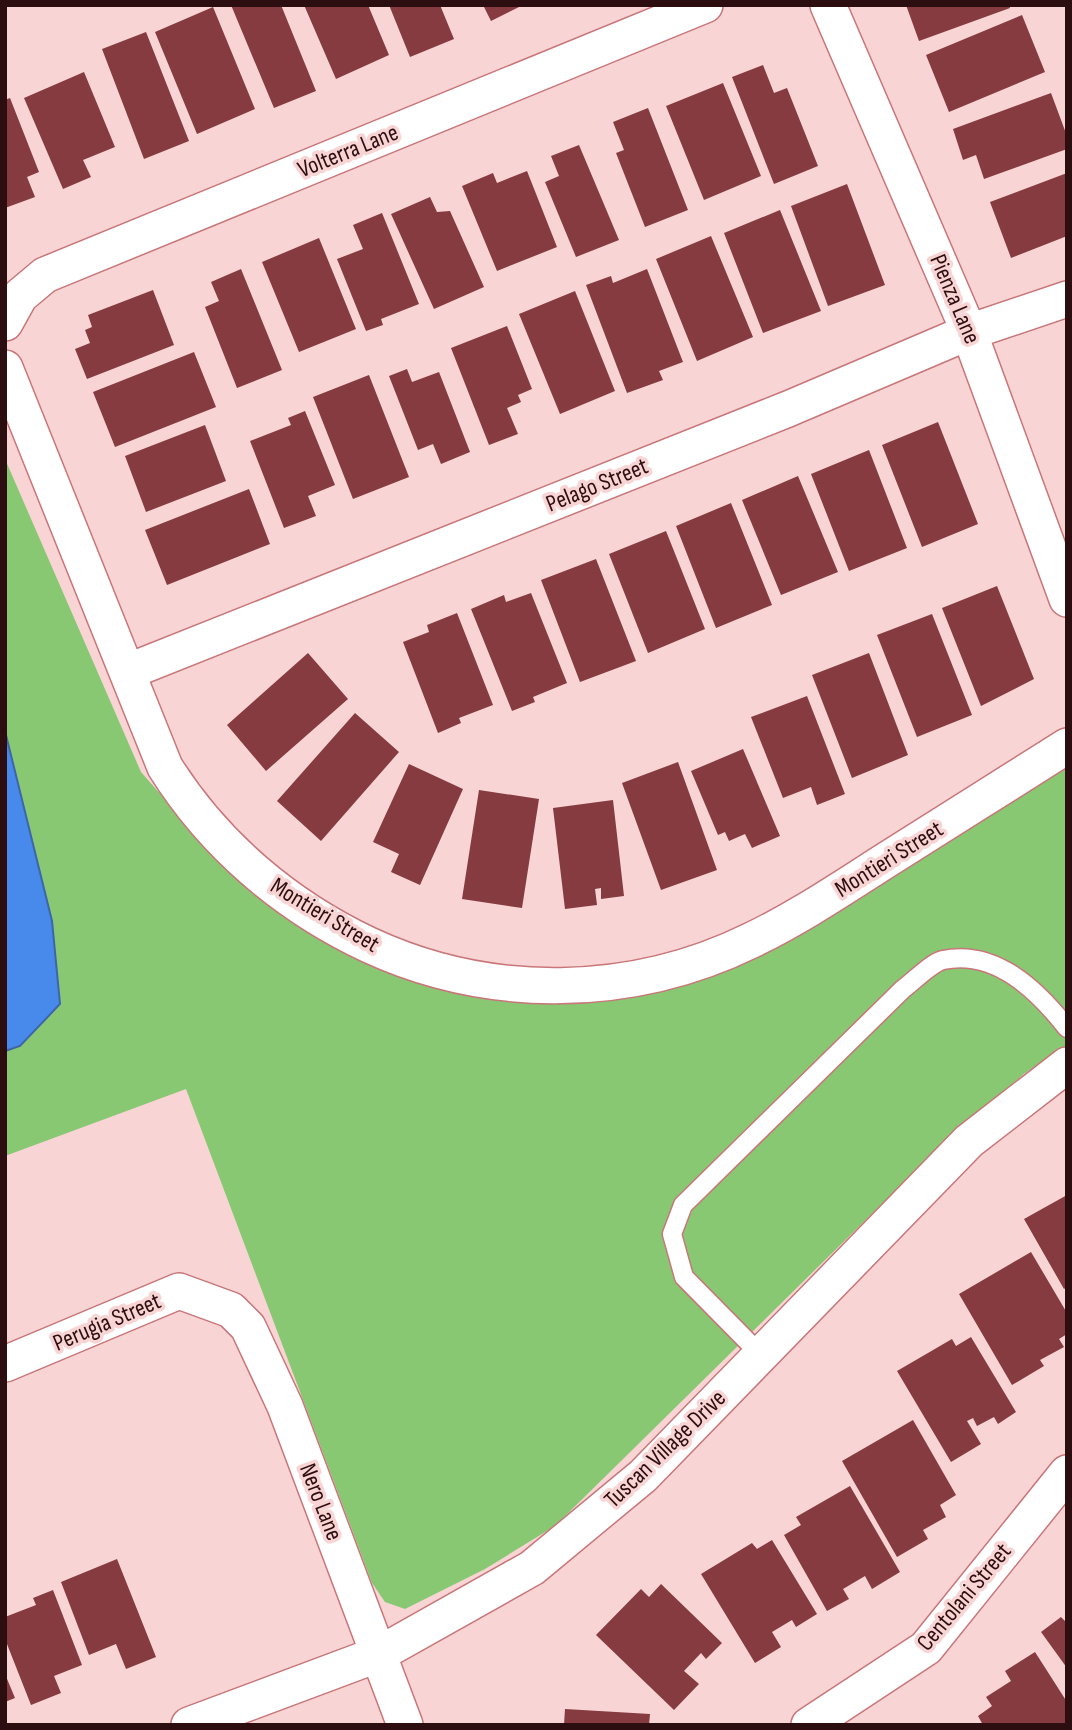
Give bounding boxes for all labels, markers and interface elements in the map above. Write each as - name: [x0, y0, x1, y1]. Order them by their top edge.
- street label: Volterra Lane: [294, 118, 402, 184]
- street label: Pienza Lane: [923, 250, 987, 348]
- street label: Pelago Street: [542, 451, 652, 519]
- street label: Montieri Street: [830, 814, 948, 904]
- street label: Montieri Street: [265, 871, 385, 959]
- street label: Perugia Street: [49, 1286, 165, 1358]
- street label: Tuscan Village Drive: [598, 1384, 732, 1514]
- street label: Nero Lane: [293, 1459, 349, 1545]
- street label: Centolani Street: [911, 1537, 1017, 1657]

